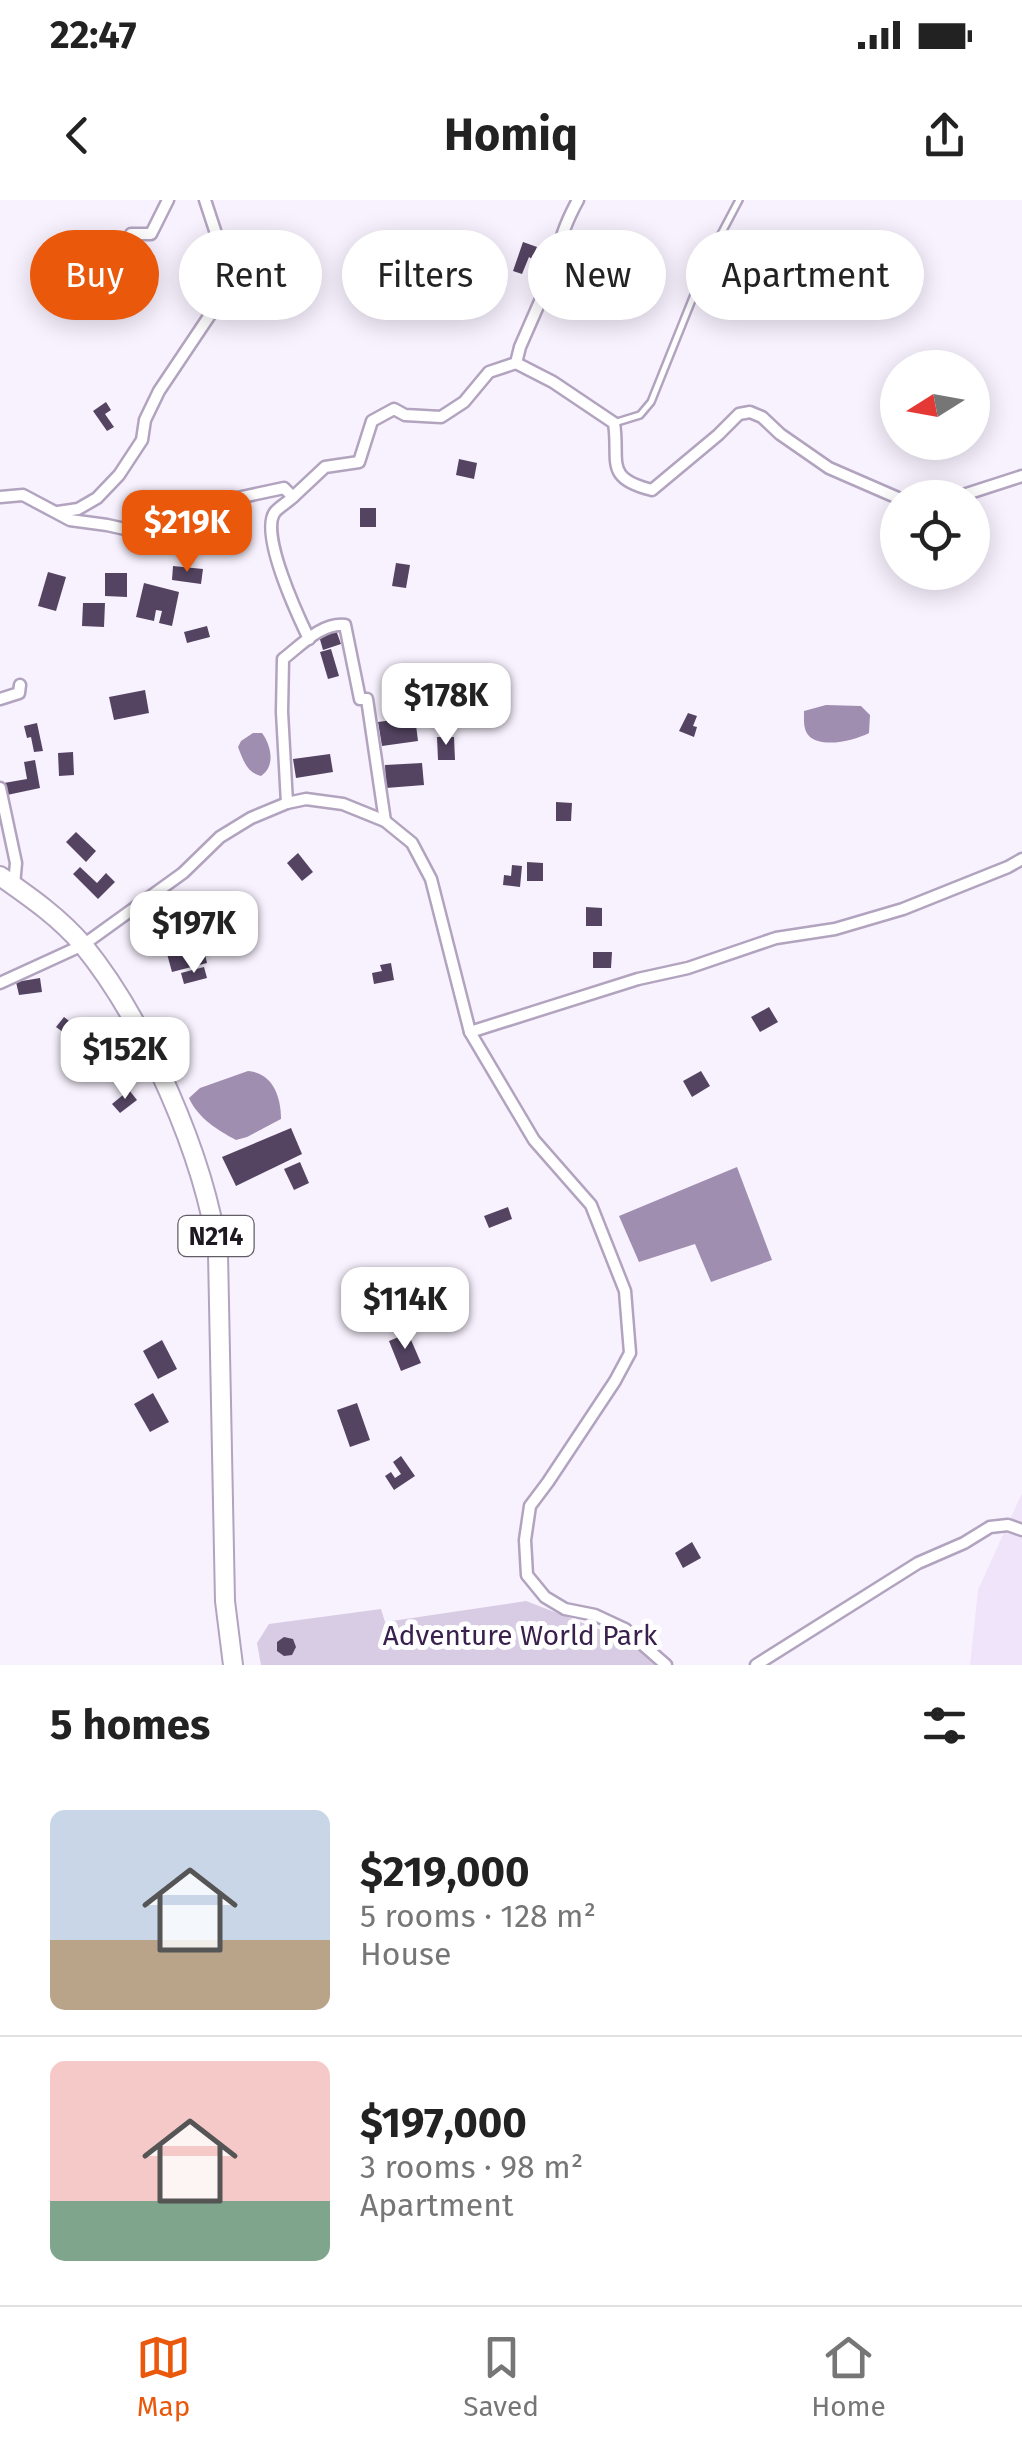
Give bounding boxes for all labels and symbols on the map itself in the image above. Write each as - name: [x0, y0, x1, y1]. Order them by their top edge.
- north arrow: [880, 350, 990, 460]
- pin: $219K: [117, 490, 257, 575]
- pin: $178K: [376, 663, 516, 748]
- pin: $197K: [124, 891, 264, 976]
- pin: $152K: [55, 1017, 195, 1102]
- road number: N214: [178, 1216, 254, 1256]
- pin: $114K: [335, 1267, 475, 1352]
- park label: Adventure World Park: [383, 1619, 658, 1652]

